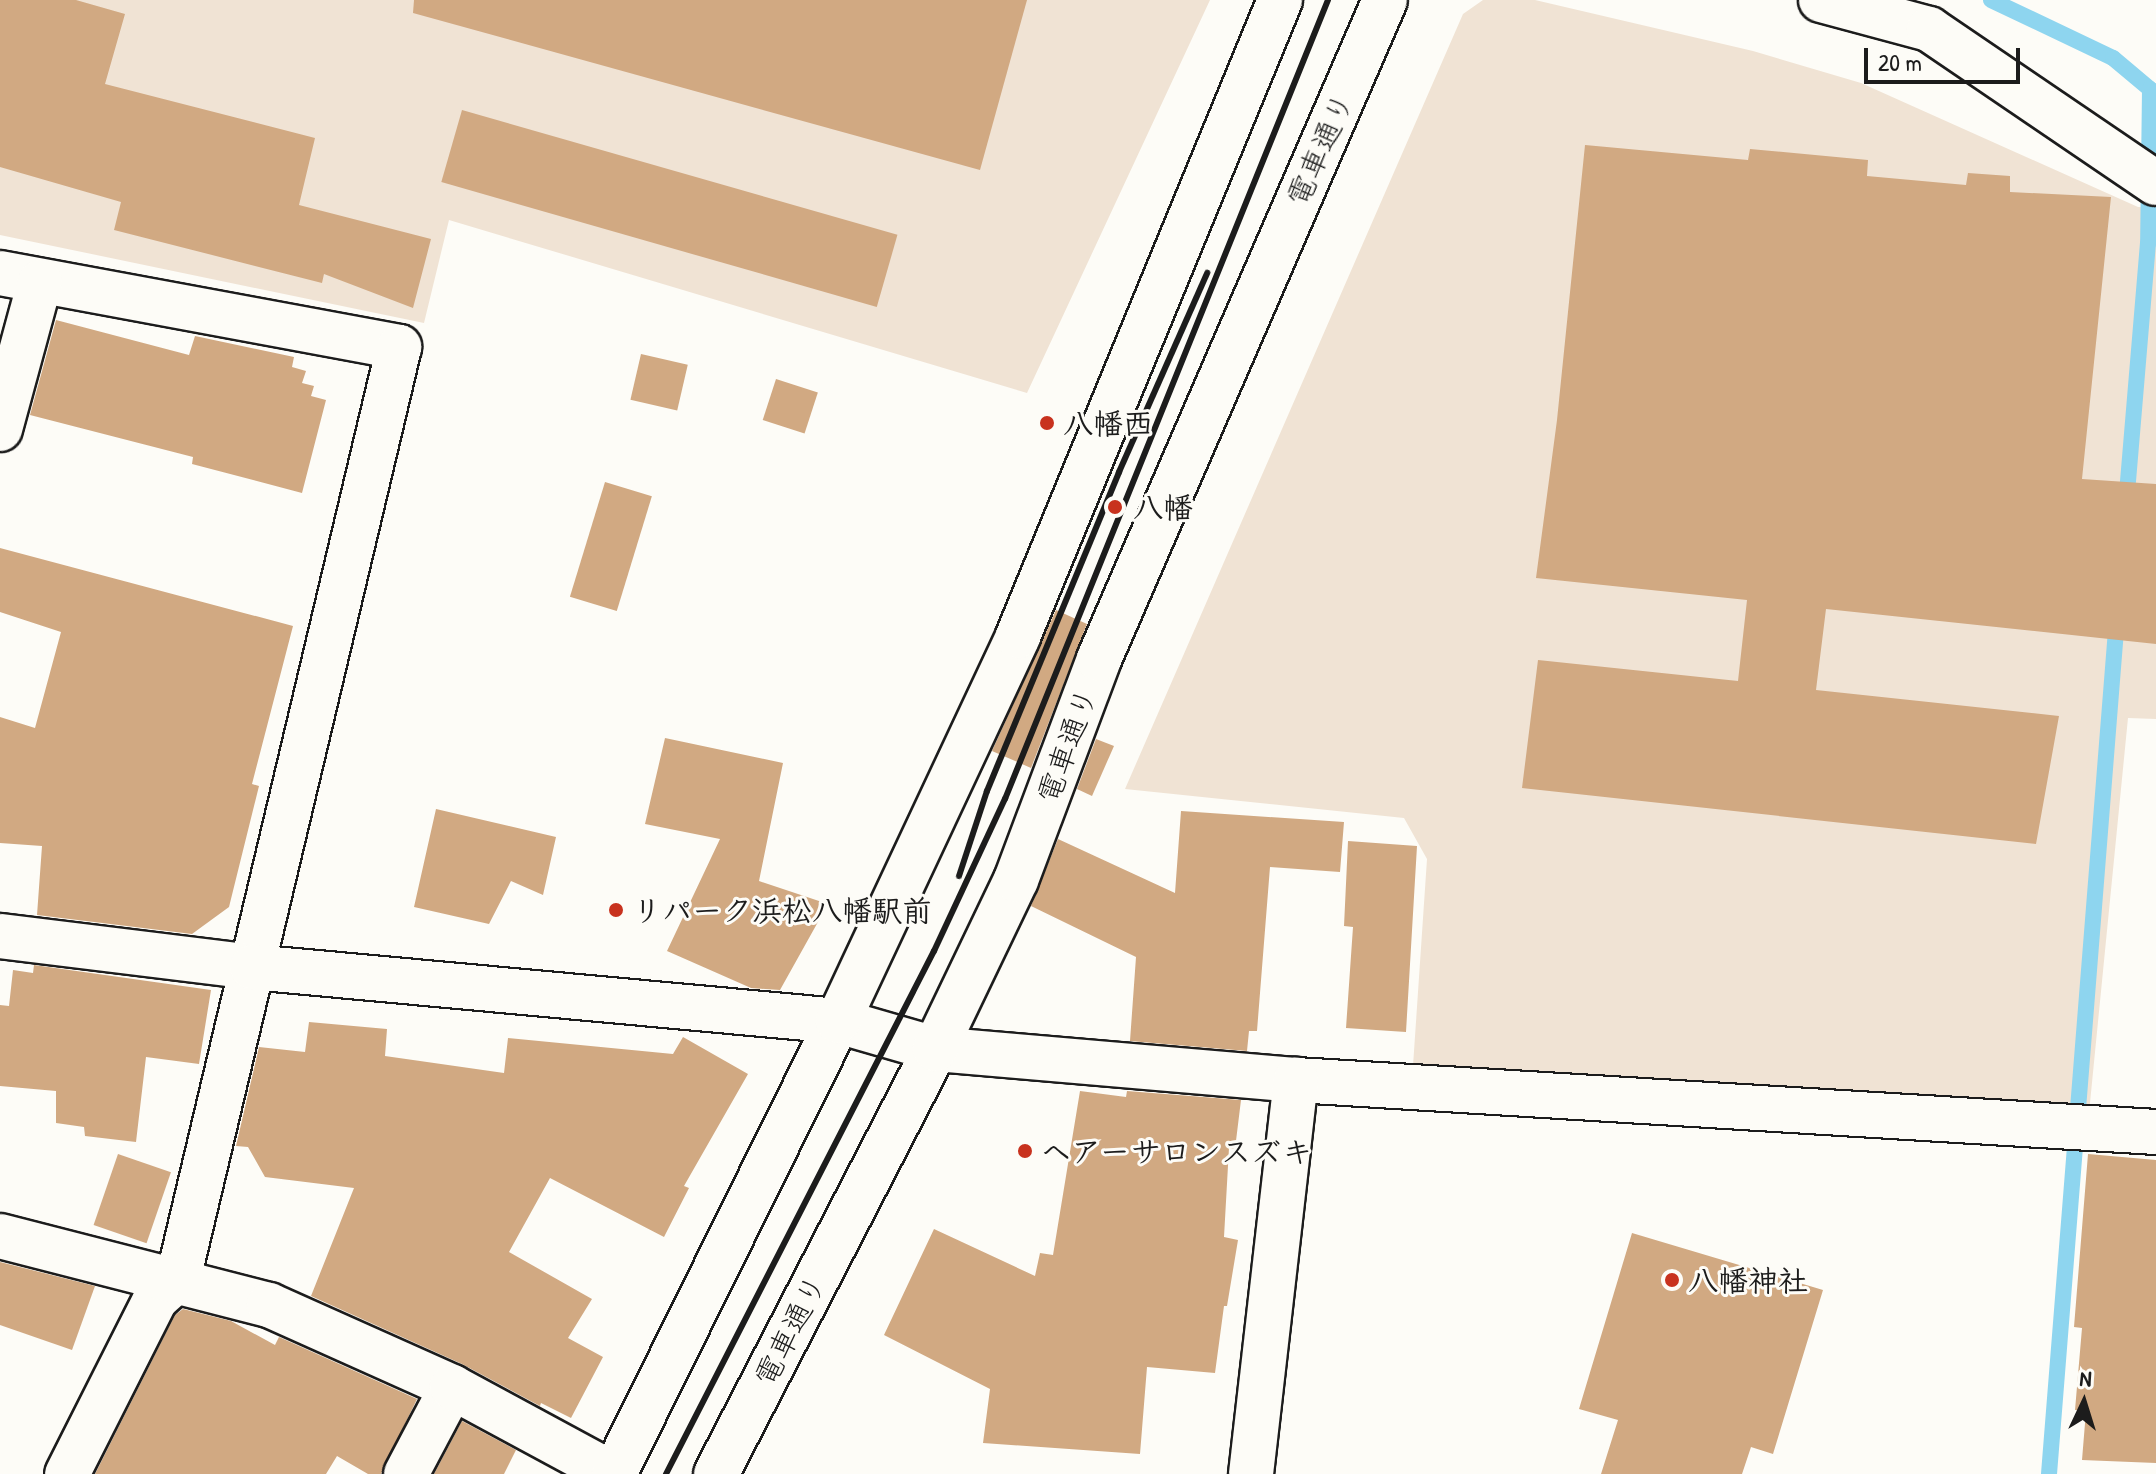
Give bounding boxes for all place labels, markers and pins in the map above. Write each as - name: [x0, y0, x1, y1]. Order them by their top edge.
- place label: 八幡西: [1063, 405, 1153, 441]
- marker: 八幡西: [1038, 414, 1056, 432]
- place label: 八幡: [1133, 489, 1193, 525]
- marker: 八幡: [1104, 496, 1126, 518]
- place label: リパーク浜松八幡駅前: [632, 892, 932, 928]
- marker: リパーク浜松八幡駅前: [607, 901, 625, 919]
- place label: ヘアーサロンスズキ: [1041, 1133, 1310, 1169]
- marker: ヘアーサロンスズキ: [1016, 1142, 1034, 1160]
- place label: 八幡神社: [1688, 1262, 1808, 1298]
- marker: 八幡神社: [1663, 1271, 1681, 1289]

